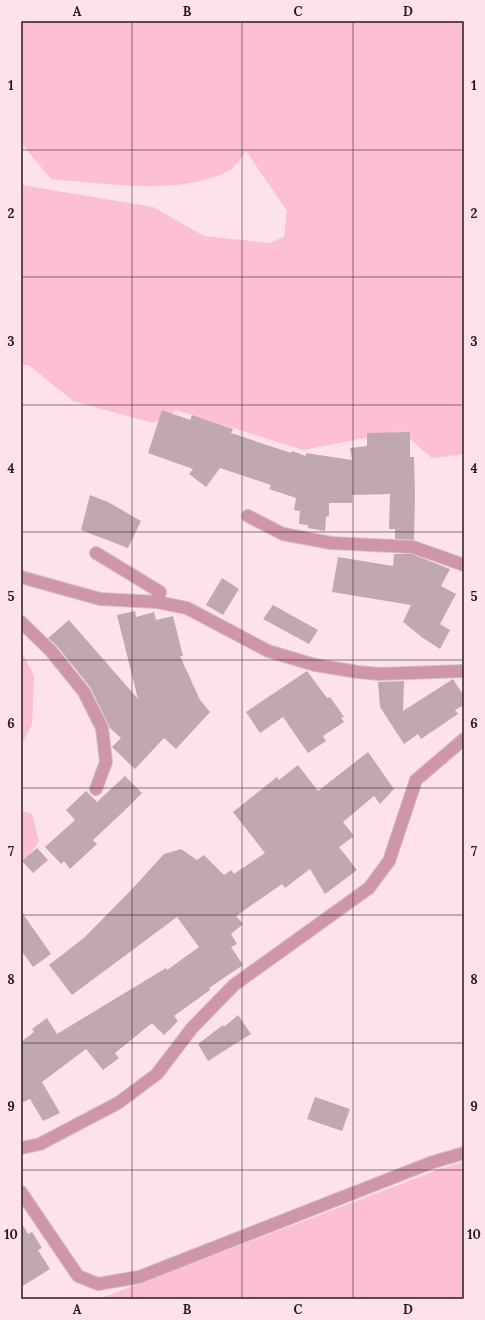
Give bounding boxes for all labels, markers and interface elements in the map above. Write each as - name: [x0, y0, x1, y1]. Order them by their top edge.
- text: A: [73, 3, 82, 20]
- text: B: [183, 3, 192, 20]
- text: C: [294, 3, 303, 20]
- text: D: [403, 3, 413, 20]
- text: 1: [8, 77, 14, 94]
- text: 1: [471, 77, 477, 94]
- text: 2: [8, 205, 15, 222]
- text: 2: [471, 205, 478, 222]
- text: 3: [7, 333, 15, 350]
- text: 3: [470, 333, 478, 350]
- text: 4: [7, 460, 15, 477]
- text: 4: [470, 460, 478, 477]
- text: 5: [7, 588, 15, 605]
- text: 5: [470, 588, 478, 605]
- text: 6: [7, 715, 15, 732]
- text: 6: [470, 715, 478, 732]
- text: 7: [8, 843, 14, 860]
- text: 7: [471, 843, 477, 860]
- text: 8: [7, 971, 15, 988]
- text: 8: [470, 971, 478, 988]
- text: 9: [7, 1098, 15, 1115]
- text: 9: [470, 1098, 478, 1115]
- text: 10: [4, 1226, 18, 1243]
- text: 10: [467, 1226, 481, 1243]
- text: A: [73, 1301, 82, 1318]
- text: B: [183, 1301, 192, 1318]
- text: C: [294, 1301, 303, 1318]
- text: D: [403, 1301, 413, 1318]

